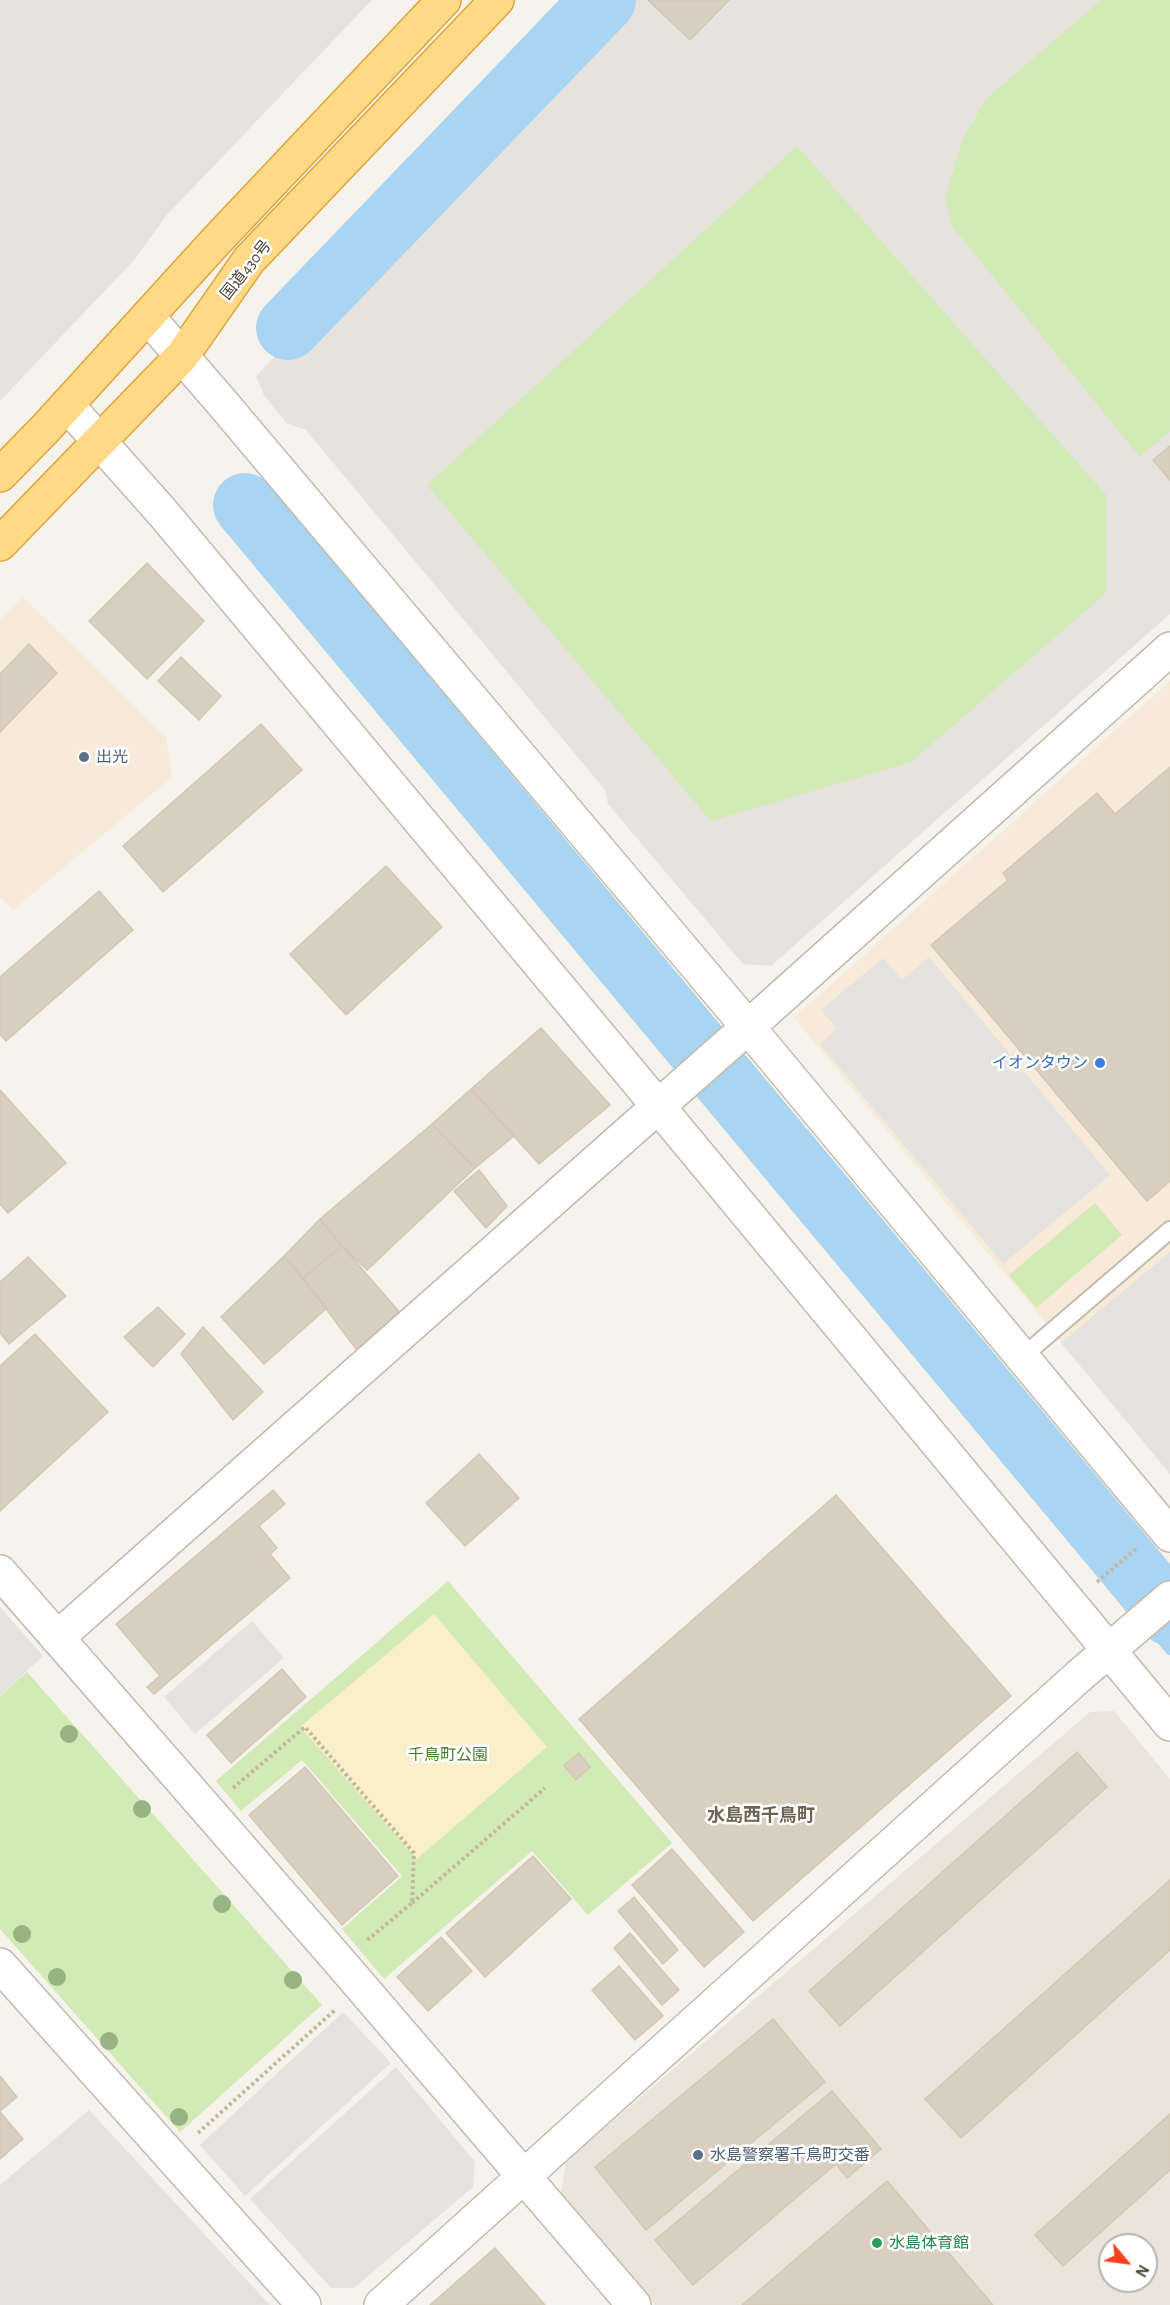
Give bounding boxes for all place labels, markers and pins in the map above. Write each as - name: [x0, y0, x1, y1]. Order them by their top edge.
- place label: 出光: [96, 747, 128, 767]
- marker: 出光: [77, 750, 91, 764]
- place label: イオンタウン: [992, 1053, 1088, 1073]
- marker: イオンタウン: [1093, 1056, 1107, 1070]
- place label: 水島警察署千鳥町交番: [710, 2145, 870, 2165]
- marker: 水島警察署千鳥町交番: [691, 2148, 705, 2162]
- place label: 水島体育館: [889, 2233, 969, 2253]
- marker: 水島体育館: [870, 2236, 884, 2250]

